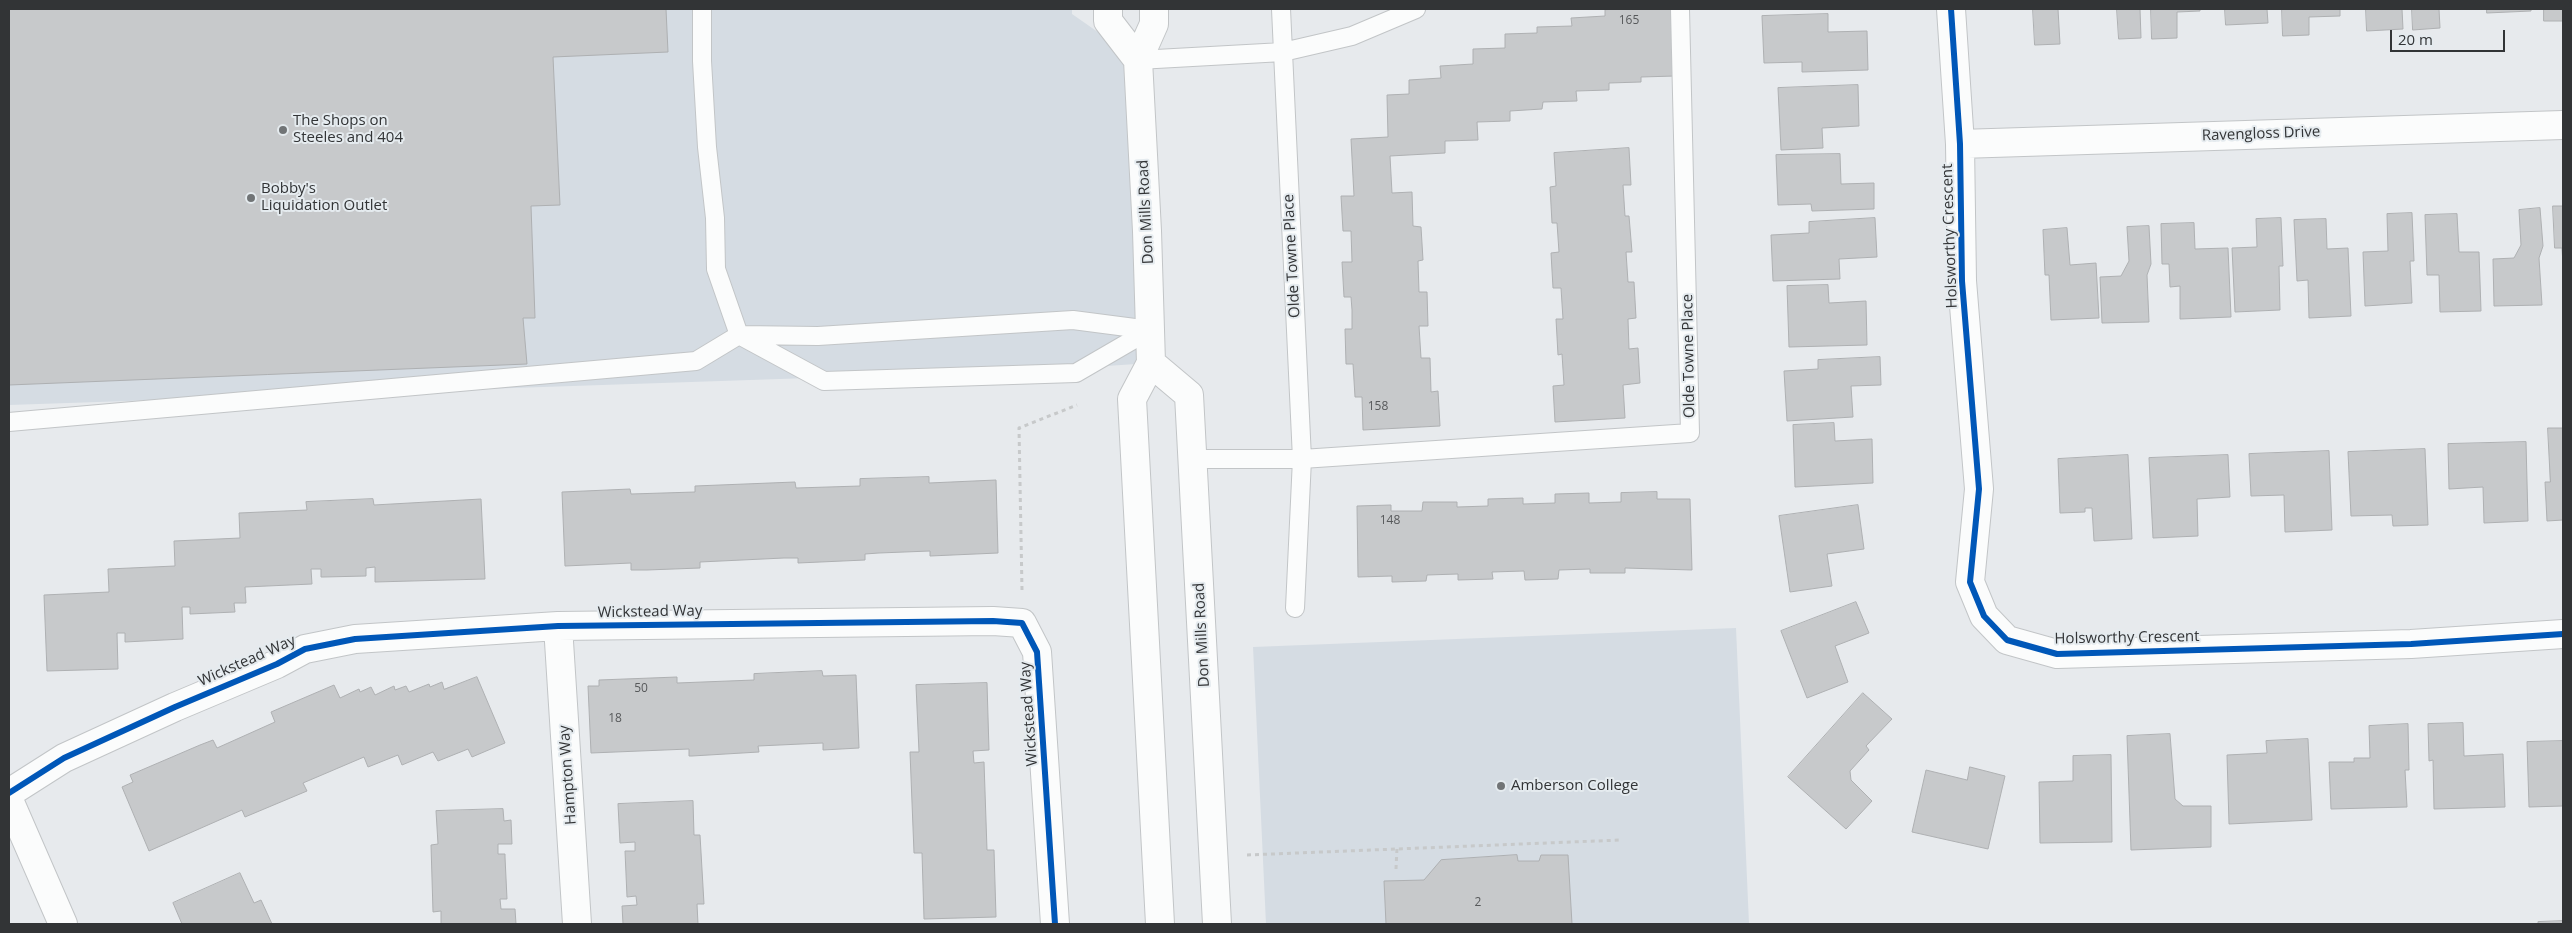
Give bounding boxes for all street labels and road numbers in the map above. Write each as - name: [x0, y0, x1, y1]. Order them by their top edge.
- street label: Ravengloss Drive: [2201, 123, 2321, 145]
- street label: Don Mills Road: [1134, 159, 1158, 265]
- street label: Holsworthy Crescent: [1938, 163, 1962, 309]
- street label: Olde Towne Place: [1280, 194, 1304, 318]
- street label: Olde Towne Place: [1679, 294, 1699, 418]
- street label: Don Mills Road: [1190, 582, 1214, 688]
- street label: Wickstead Way: [597, 602, 703, 622]
- street label: Holsworthy Crescent: [2054, 628, 2200, 648]
- street label: Wickstead Way: [196, 631, 298, 691]
- street label: Wickstead Way: [1016, 661, 1042, 767]
- street label: Hampton Way: [556, 725, 580, 825]

